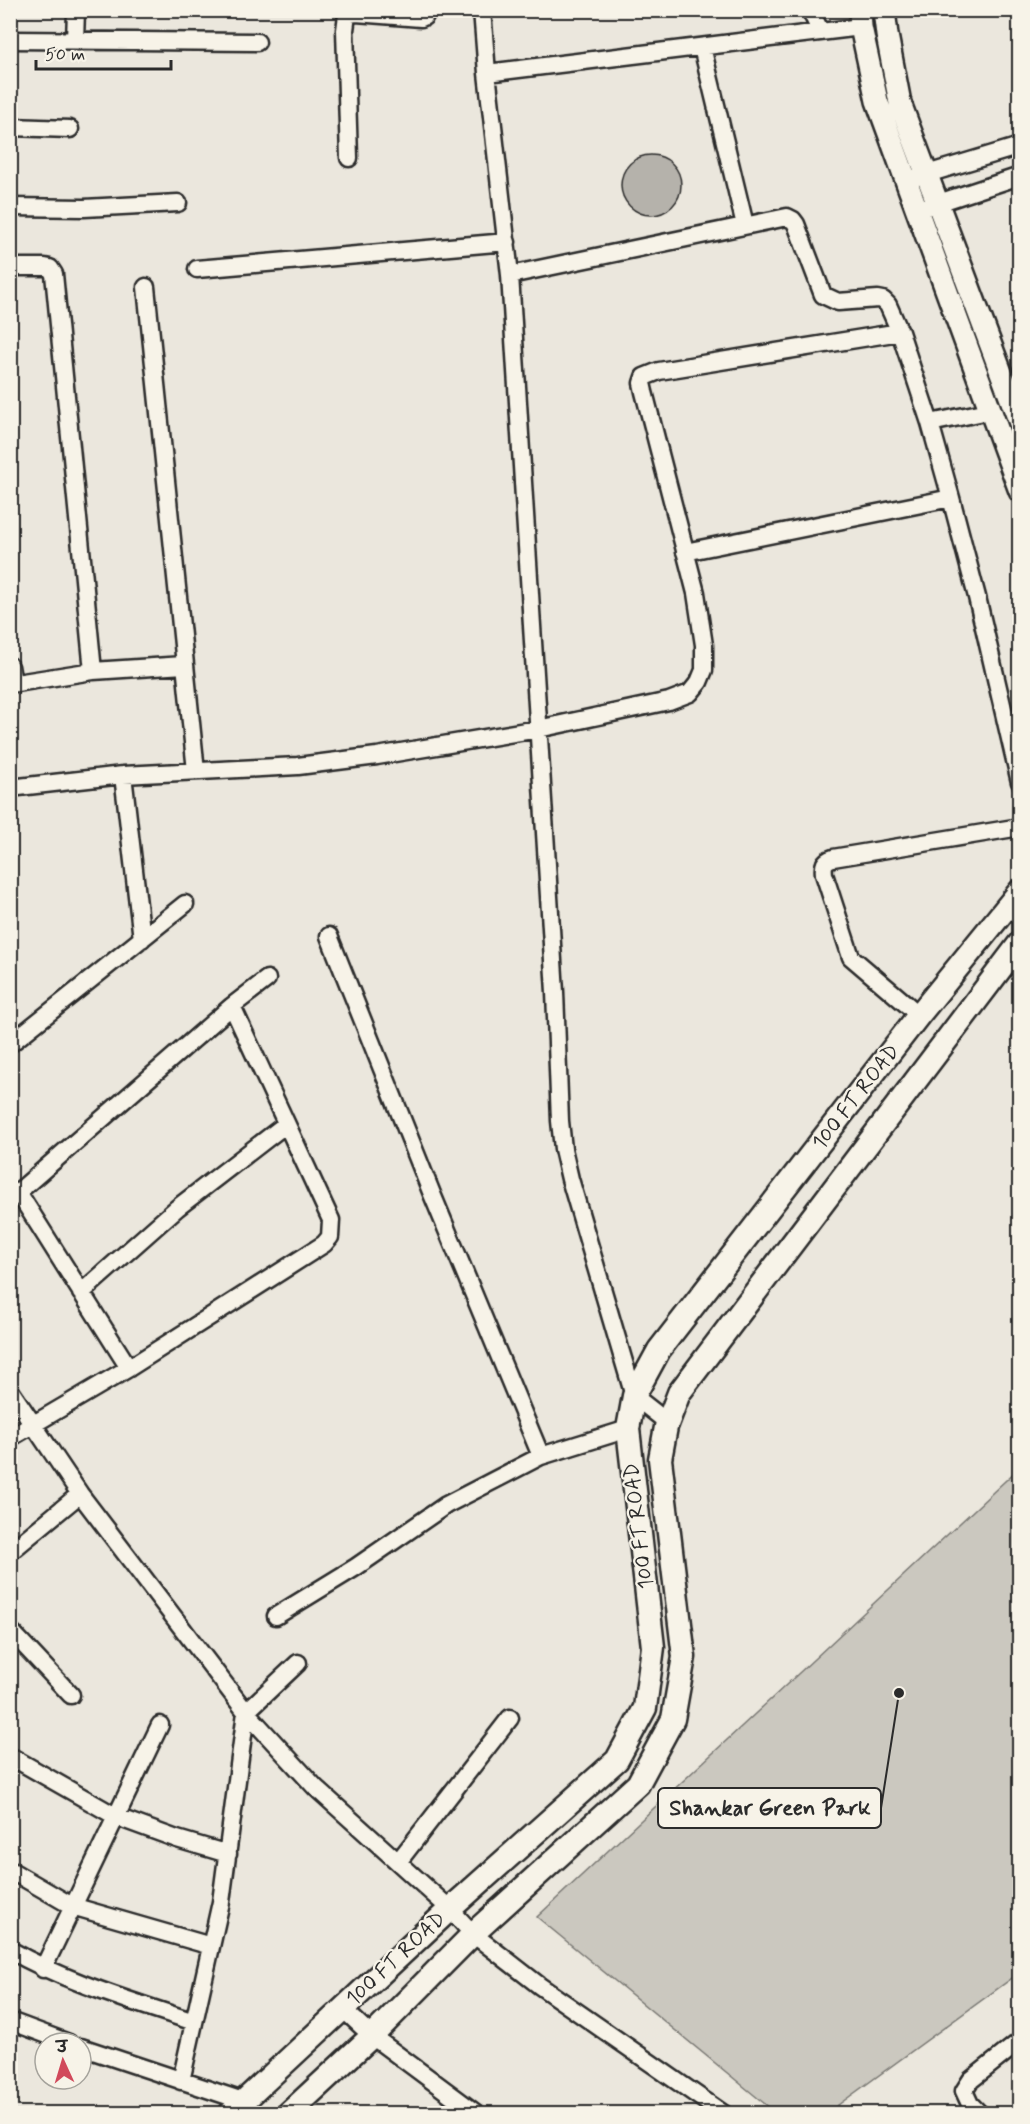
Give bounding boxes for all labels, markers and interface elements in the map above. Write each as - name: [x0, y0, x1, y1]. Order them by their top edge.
- scale bar: [36, 33, 171, 71]
- text: 50 m: [45, 43, 85, 67]
- street label: 100 FT ROAD: [806, 1038, 906, 1156]
- street label: 100 FT ROAD: [617, 1461, 661, 1591]
- callout: Shankar Green Park: [658, 1788, 881, 1828]
- text: Shankar Green Park: [669, 1795, 871, 1823]
- street label: 100 FT ROAD: [340, 1906, 452, 2012]
- north arrow: [33, 2031, 93, 2091]
- text: उ: [54, 2037, 69, 2059]

